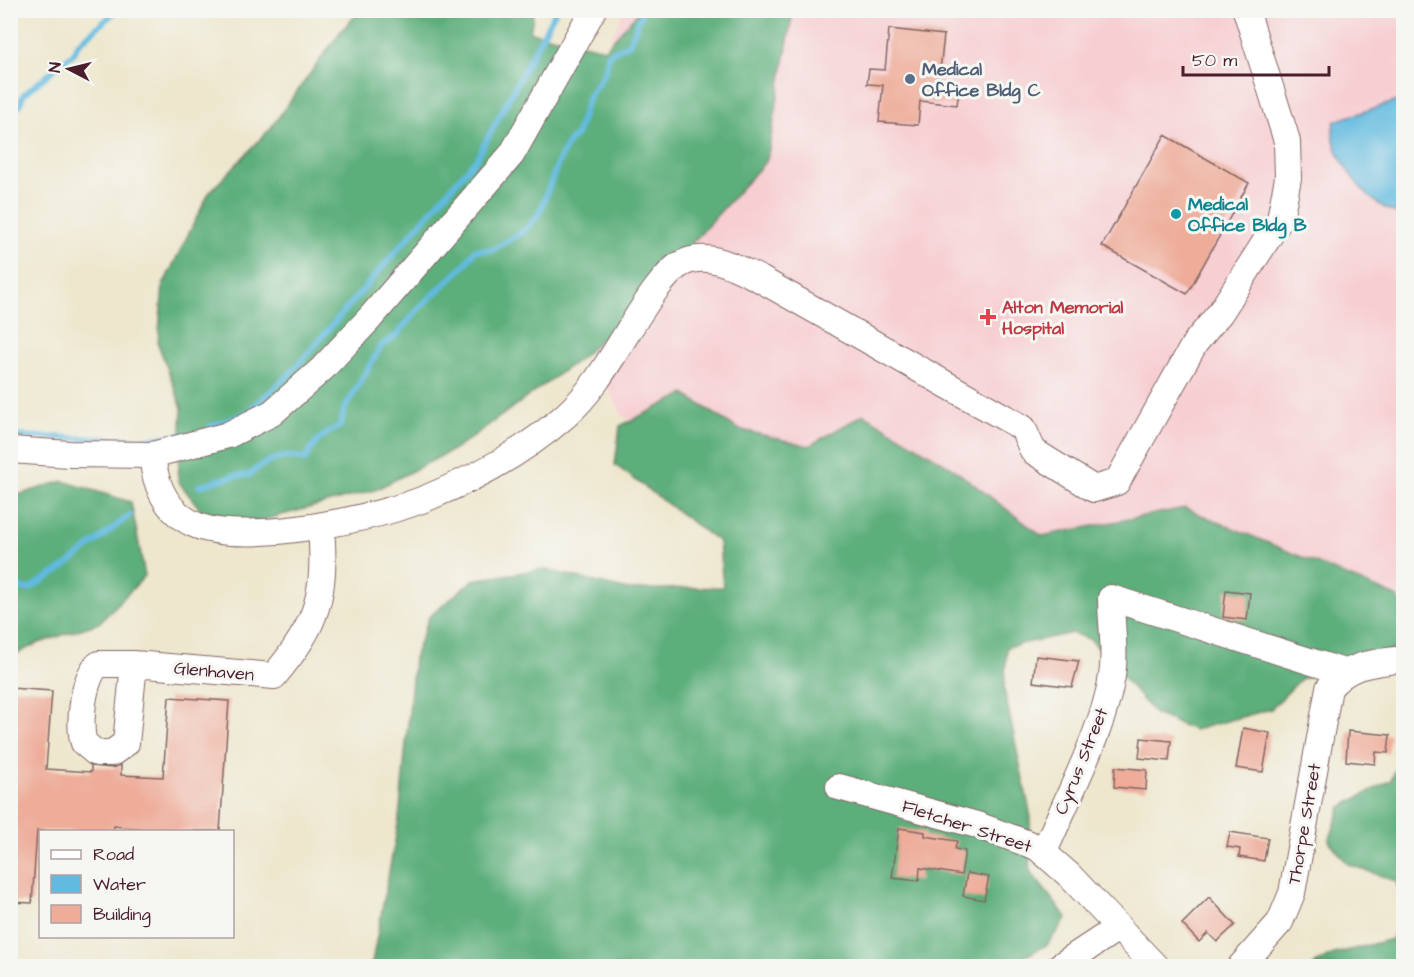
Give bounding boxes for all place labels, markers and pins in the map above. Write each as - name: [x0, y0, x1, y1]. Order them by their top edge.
- place label: Medical Office Bldg C: [922, 57, 1041, 104]
- marker: Medical Office Bldg C: [903, 72, 917, 86]
- place label: Medical Office Bldg B: [1188, 192, 1307, 239]
- marker: Medical Office Bldg B: [1169, 207, 1183, 221]
- place label: Alton Memorial Hospital: [1002, 295, 1124, 341]
- marker: Alton Memorial Hospital: [979, 308, 997, 326]

